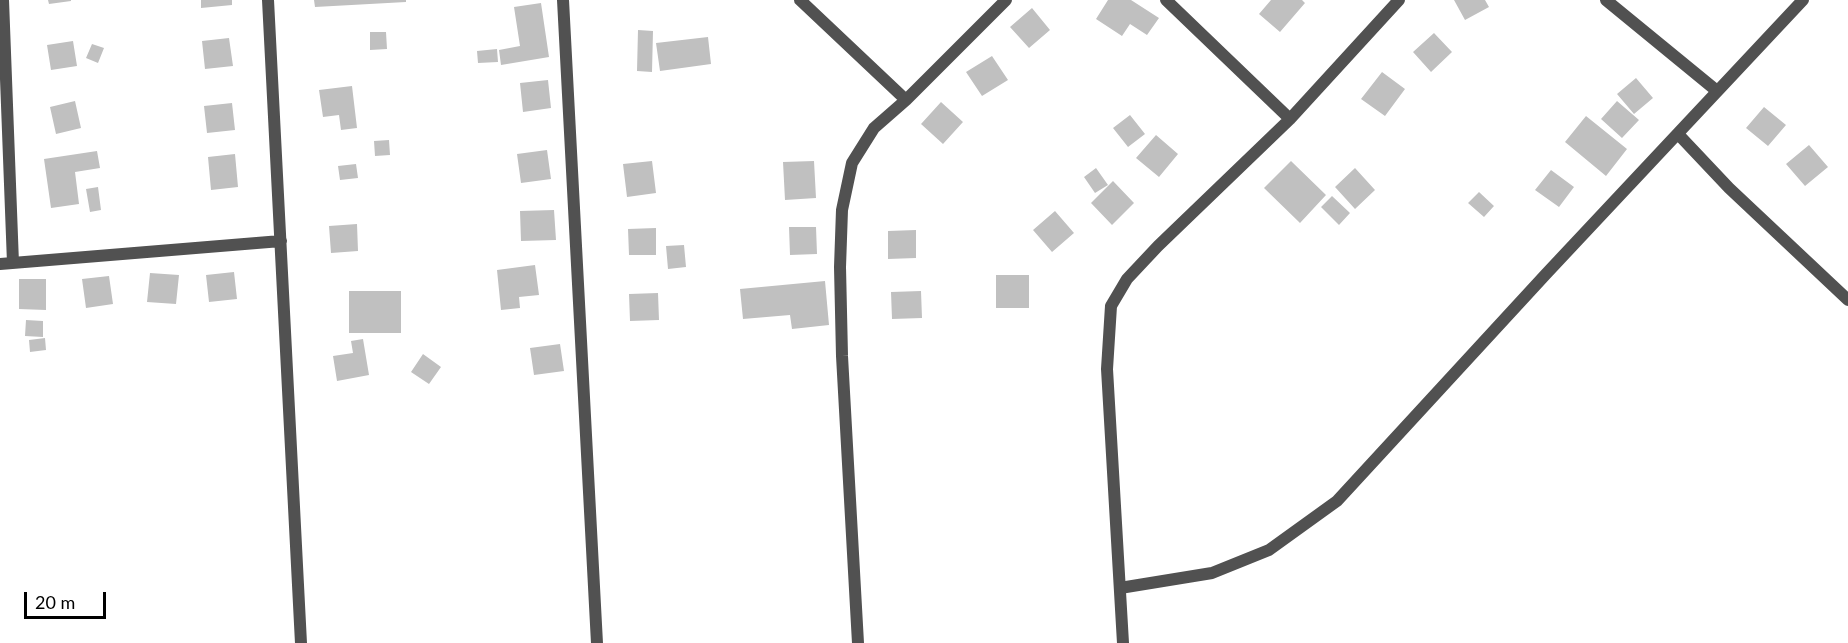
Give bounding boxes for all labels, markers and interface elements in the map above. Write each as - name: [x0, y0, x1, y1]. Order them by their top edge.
- scale bar: [27, 580, 110, 618]
- text: 20 m: [35, 591, 75, 613]

